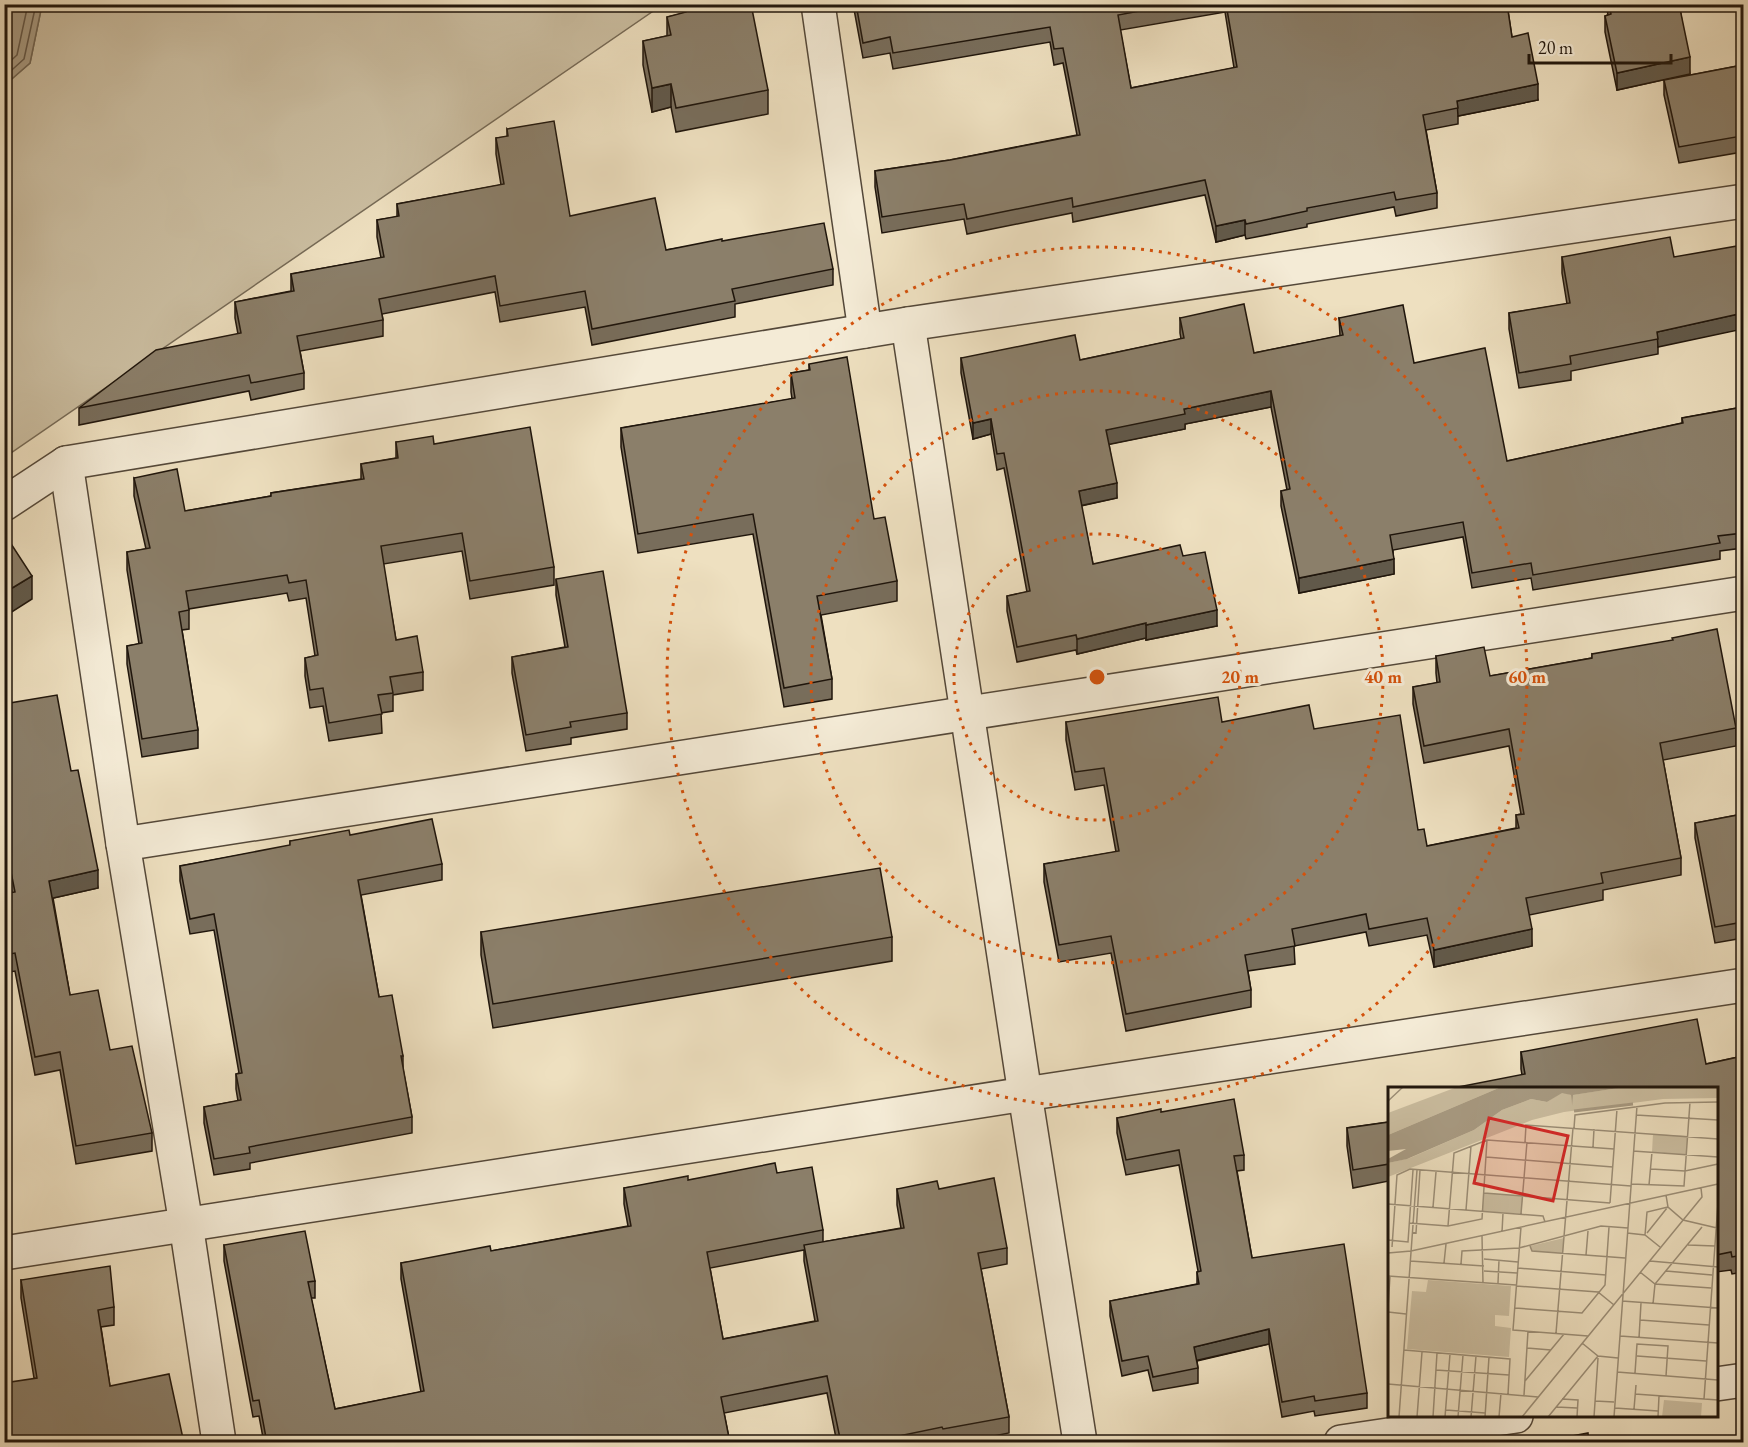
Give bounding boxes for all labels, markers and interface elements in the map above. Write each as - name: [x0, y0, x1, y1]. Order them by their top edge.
- scale bar: [1529, 27, 1672, 65]
- text: 20 m: [1538, 36, 1573, 59]
- text: 20 m: [1221, 665, 1259, 688]
- text: 40 m: [1364, 665, 1402, 688]
- text: 60 m: [1508, 665, 1546, 688]
- centre of rings: [1087, 667, 1107, 687]
- inset map: [1388, 1087, 1718, 1417]

